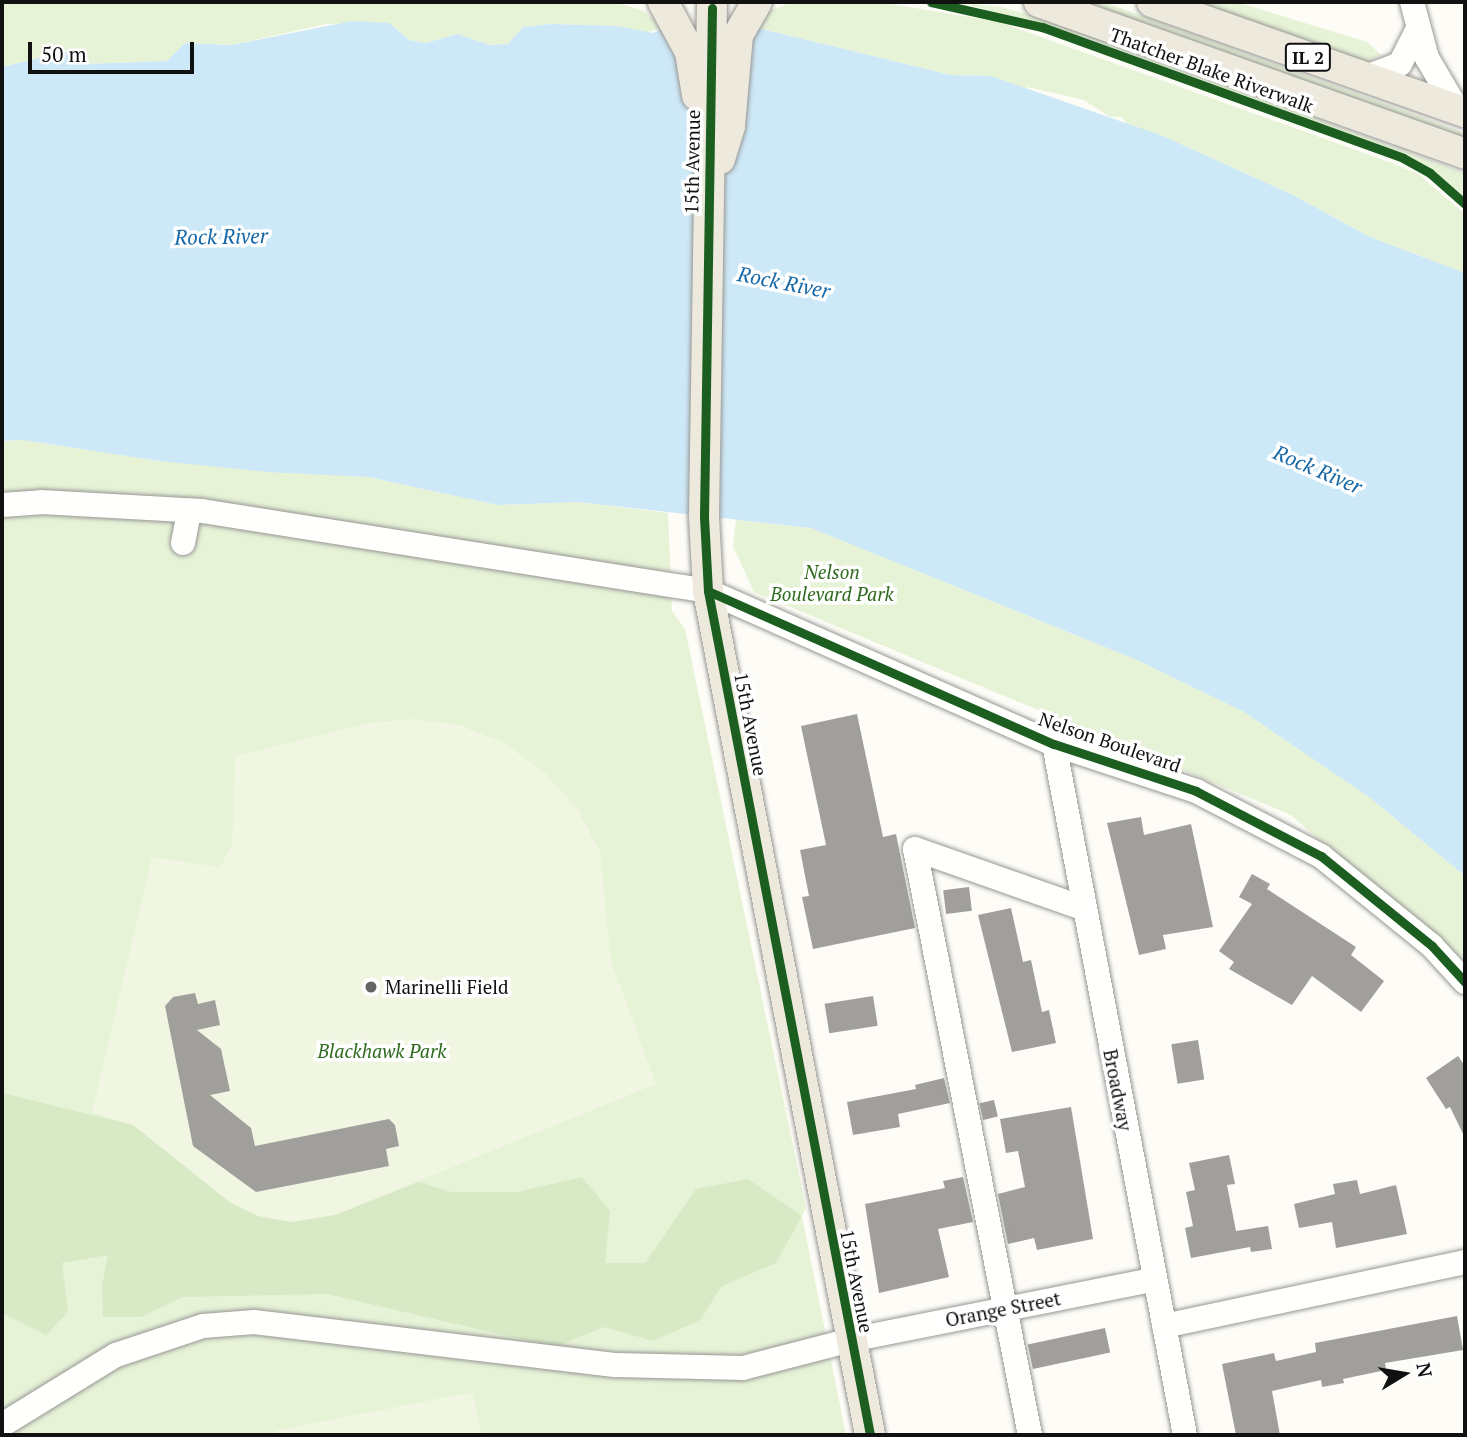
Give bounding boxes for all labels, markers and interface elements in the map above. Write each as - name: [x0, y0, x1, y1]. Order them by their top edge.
- street label: Thatcher Blake Riverwalk: [1107, 23, 1317, 117]
- scale bar: [32, 28, 198, 72]
- text: 50 m: [41, 40, 87, 68]
- road number: IL 2: [1284, 42, 1332, 72]
- street label: 15th Avenue: [680, 109, 704, 215]
- water label: Rock River: [174, 223, 268, 249]
- water label: Rock River: [736, 261, 832, 303]
- water label: Rock River: [1270, 439, 1366, 499]
- park label: Nelson Boulevard Park: [770, 561, 894, 605]
- street label: 15th Avenue: [730, 670, 772, 778]
- street label: Nelson Boulevard: [1036, 707, 1184, 777]
- place label: Marinelli Field: [385, 976, 509, 998]
- marker: Marinelli Field: [363, 979, 379, 995]
- park label: Blackhawk Park: [318, 1040, 446, 1062]
- street label: Broadway: [1099, 1047, 1137, 1133]
- street label: 15th Avenue: [836, 1227, 878, 1335]
- street label: Orange Street: [943, 1287, 1063, 1331]
- north arrow: [1369, 1339, 1439, 1409]
- text: N: [1411, 1360, 1439, 1379]

